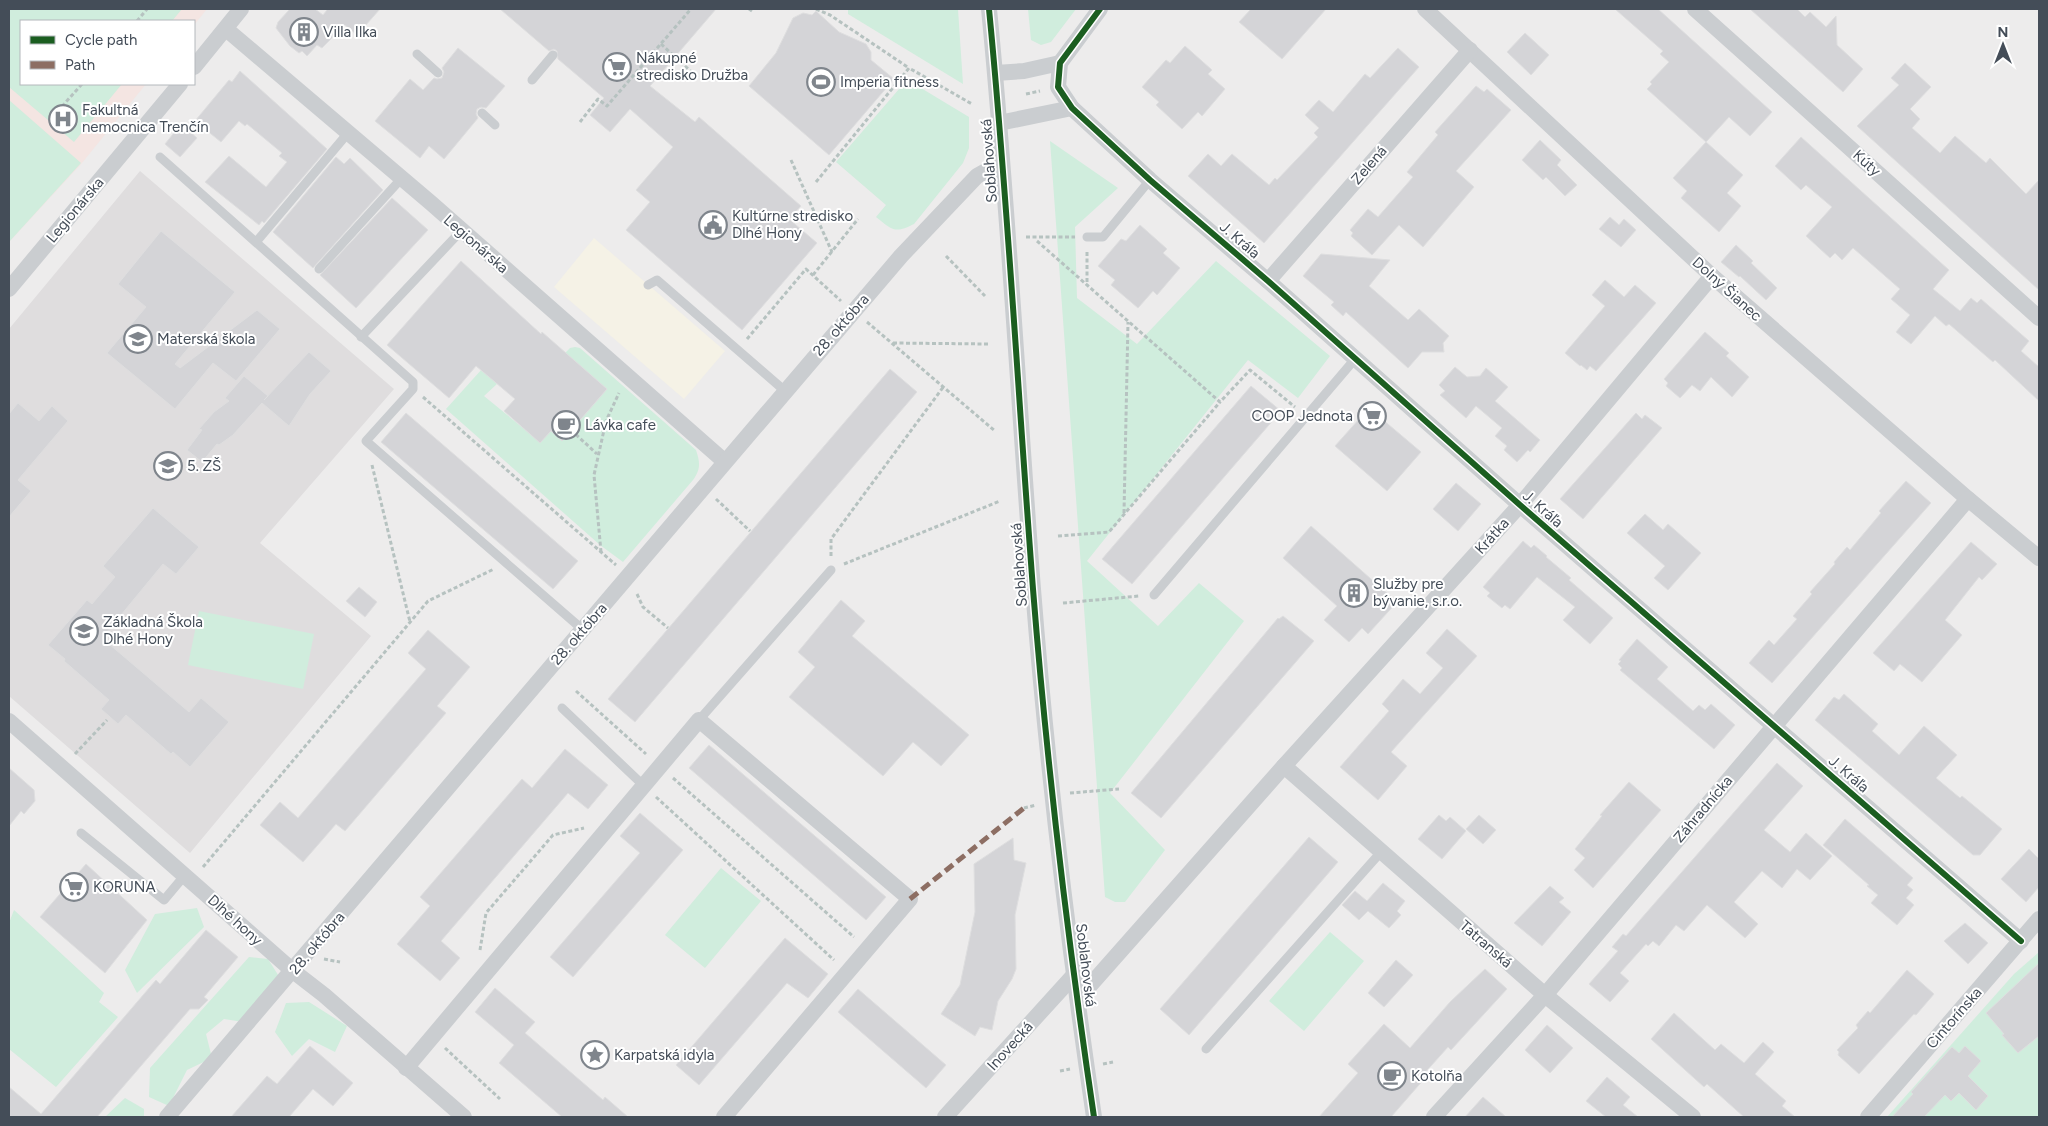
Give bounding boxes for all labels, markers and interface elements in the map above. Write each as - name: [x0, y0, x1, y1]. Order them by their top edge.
- building icon: Villa Ilka: [289, 17, 319, 47]
- legend: [20, 20, 195, 85]
- north arrow: [1978, 20, 2028, 70]
- place label: Villa Ilka: [323, 23, 377, 41]
- text: N: [1998, 24, 2008, 41]
- text: Cycle path: [65, 31, 137, 49]
- place label: Nákupné stredisko Družba: [636, 49, 748, 84]
- supermarket icon: Nákupné stredisko Družba: [602, 52, 632, 82]
- text: Path: [65, 56, 95, 74]
- sports icon: Imperia fitness: [806, 67, 836, 97]
- place label: Imperia fitness: [840, 73, 939, 91]
- place label: Fakultná nemocnica Trenčín: [82, 101, 209, 136]
- hospital icon: Fakultná nemocnica Trenčín: [48, 104, 78, 134]
- street label: Soblahovská: [977, 118, 1001, 204]
- street label: Zelená: [1347, 142, 1391, 188]
- street label: Kúty: [1849, 146, 1885, 180]
- street label: Legionárska: [42, 174, 108, 246]
- place label: Kultúrne stredisko Dlhé Hony: [732, 207, 853, 242]
- public building icon: Kultúrne stredisko Dlhé Hony: [698, 210, 728, 240]
- street label: Legionárska: [440, 211, 512, 277]
- street label: J. Kráľa: [1216, 218, 1264, 262]
- street label: Dolný Šianec: [1689, 253, 1765, 325]
- street label: 28. októbra: [809, 290, 873, 360]
- school or university icon: Materská škola: [123, 324, 153, 354]
- place label: Materská škola: [157, 330, 256, 348]
- supermarket icon: COOP Jednota: [1357, 401, 1387, 431]
- place label: COOP Jednota: [1251, 407, 1353, 425]
- cafe icon: Lávka cafe: [551, 410, 581, 440]
- place label: Lávka cafe: [585, 416, 656, 434]
- school or university icon: 5. ZŠ: [153, 451, 183, 481]
- place label: 5. ZŠ: [187, 457, 221, 475]
- street label: J. Kráľa: [1519, 487, 1567, 531]
- street label: Krátka: [1471, 514, 1513, 558]
- street label: Soblahovská: [1007, 522, 1031, 608]
- place label: Služby pre bývanie, s.r.o.: [1373, 575, 1462, 610]
- building icon: Služby pre bývanie, s.r.o.: [1339, 578, 1369, 608]
- street label: 28. októbra: [547, 599, 611, 669]
- place label: Základná Škola Dlhé Hony: [103, 613, 203, 648]
- school or university icon: Základná Škola Dlhé Hony: [69, 616, 99, 646]
- street label: J. Kráľa: [1825, 752, 1873, 796]
- street label: Záhradnícka: [1670, 772, 1736, 846]
- supermarket icon: KORUNA: [59, 872, 89, 902]
- place label: KORUNA: [93, 878, 156, 896]
- street label: Dlhé hony: [204, 891, 266, 949]
- street label: 28. októbra: [286, 908, 348, 978]
- street label: Tatranská: [1456, 916, 1516, 972]
- street label: Soblahovská: [1072, 922, 1100, 1008]
- street label: Cintorínska: [1922, 984, 1986, 1052]
- street label: Inovecká: [983, 1018, 1037, 1074]
- place icon: Karpatská idyla: [580, 1040, 610, 1070]
- place label: Karpatská idyla: [614, 1046, 714, 1064]
- cafe icon: Kotolňa: [1377, 1061, 1407, 1091]
- place label: Kotolňa: [1411, 1067, 1462, 1085]

